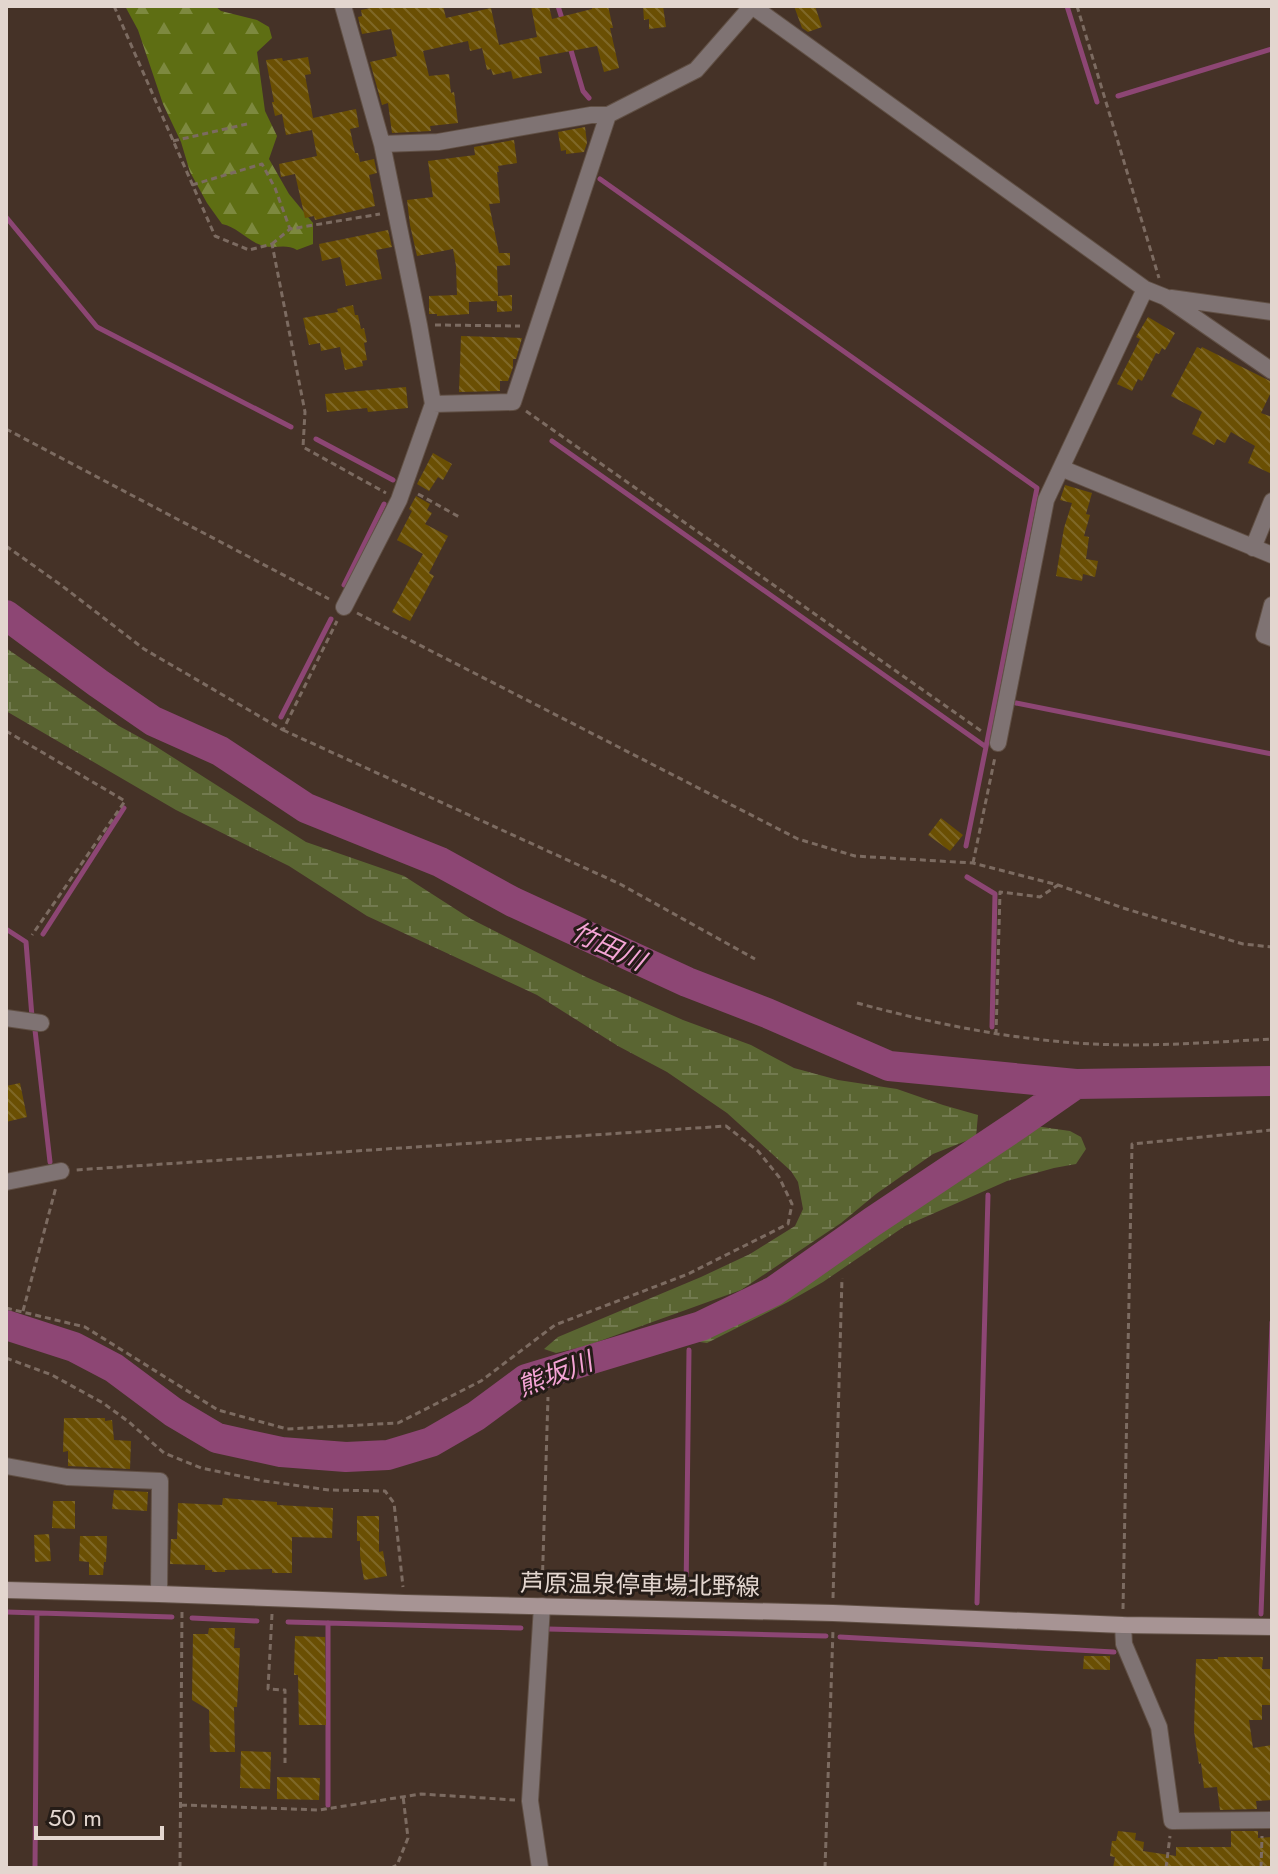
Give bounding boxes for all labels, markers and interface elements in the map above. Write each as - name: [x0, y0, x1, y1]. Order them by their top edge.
- water label: 竹田川: [565, 912, 654, 981]
- water label: 熊坂川: [512, 1341, 601, 1406]
- street label: 芦原温泉停車場北野線: [520, 1565, 760, 1604]
- scale bar: [36, 1790, 162, 1840]
- text: 50 m: [48, 1800, 102, 1835]

